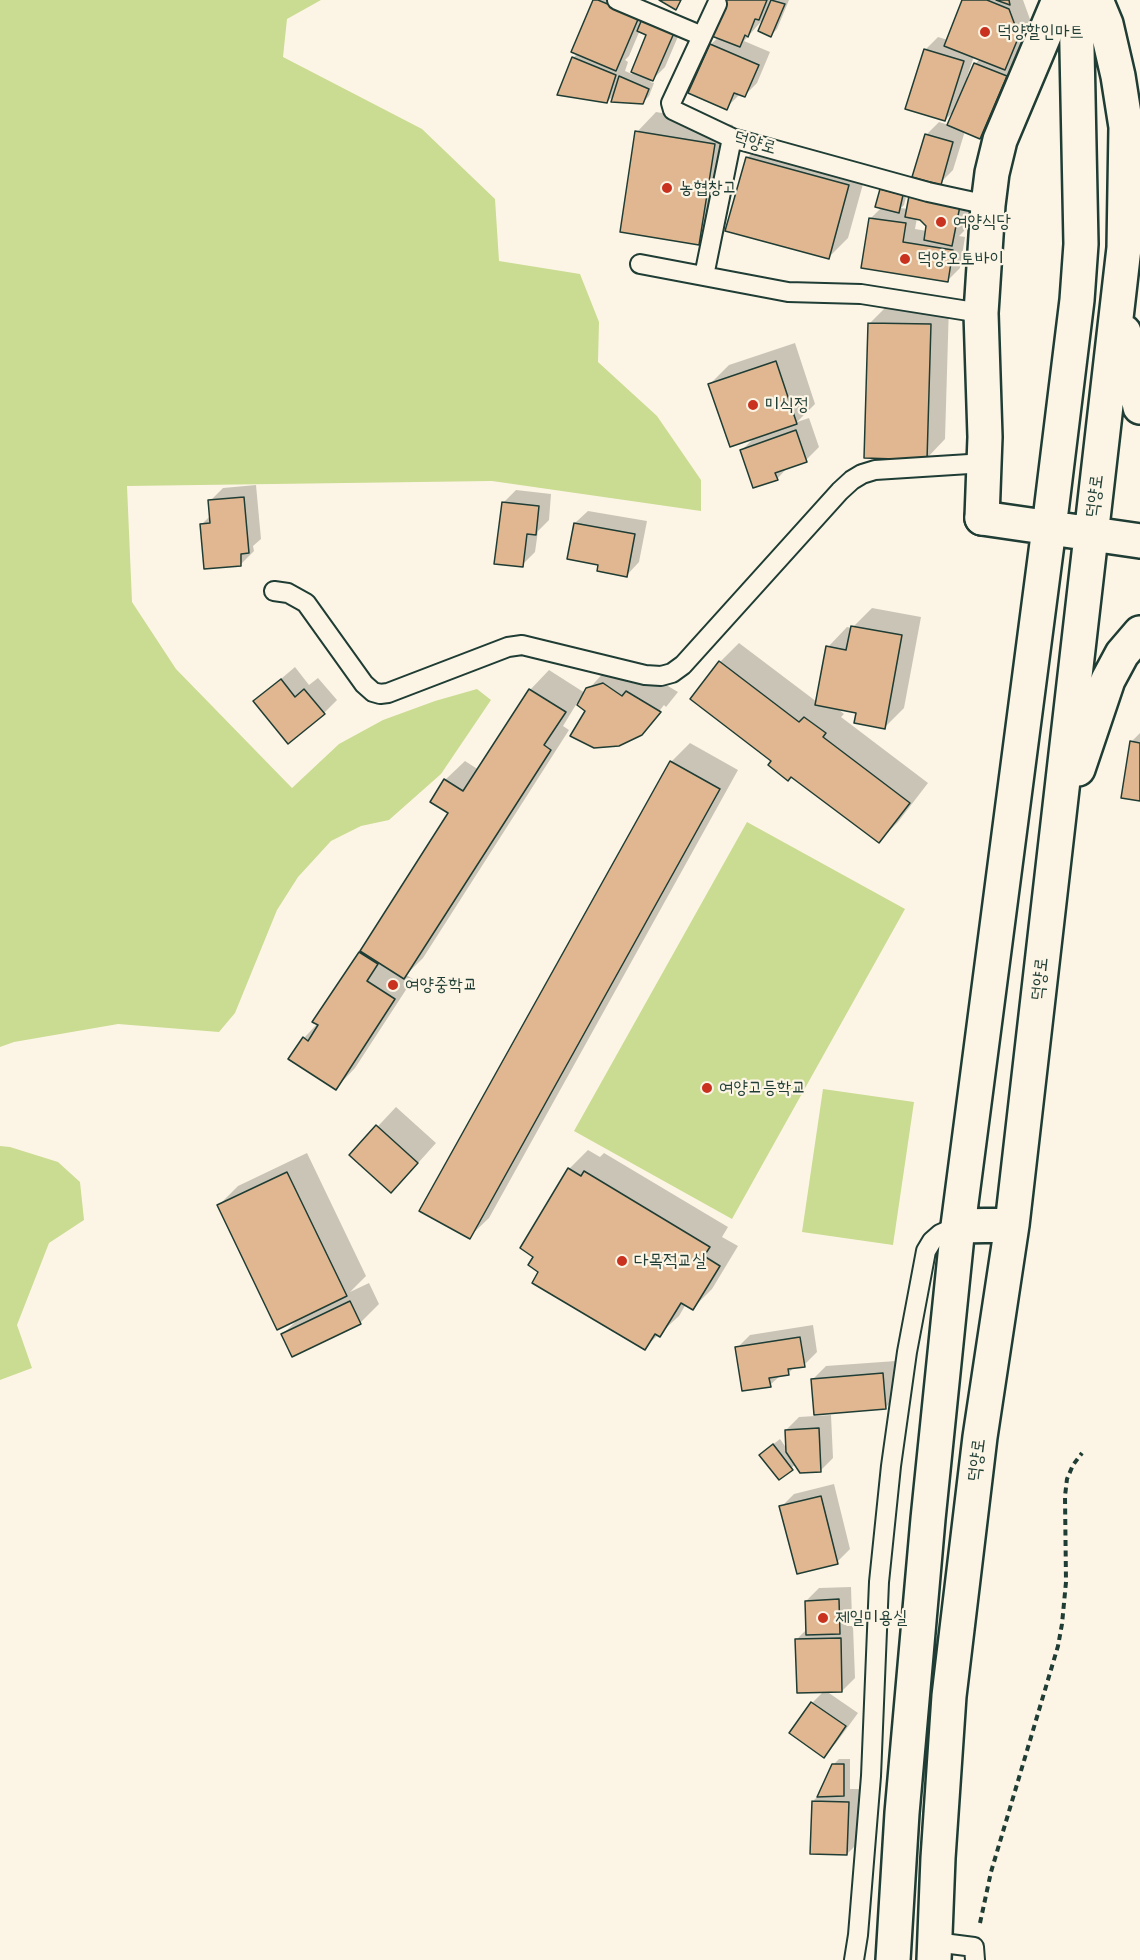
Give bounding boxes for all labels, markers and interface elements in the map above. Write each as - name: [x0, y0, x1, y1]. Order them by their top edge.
- place label: 덕양할인마트: [997, 21, 1084, 43]
- marker: 덕양할인마트: [978, 25, 992, 39]
- street label: 덕양로: [731, 127, 779, 159]
- place label: 농협창고: [679, 177, 737, 199]
- marker: 농협창고: [660, 181, 674, 195]
- place label: 여양식당: [953, 211, 1011, 233]
- marker: 여양식당: [934, 215, 948, 229]
- place label: 덕양오토바이: [917, 248, 1004, 270]
- marker: 덕양오토바이: [898, 252, 912, 266]
- place label: 미식정: [765, 394, 808, 416]
- marker: 미식정: [746, 398, 760, 412]
- street label: 덕양로: [1082, 473, 1108, 519]
- street label: 덕양로: [1027, 956, 1053, 1002]
- place label: 여양중학교: [405, 974, 477, 996]
- marker: 여양중학교: [386, 978, 400, 992]
- place label: 여양고등학교: [719, 1077, 806, 1099]
- marker: 여양고등학교: [700, 1081, 714, 1095]
- place label: 다목적교실: [634, 1250, 706, 1272]
- marker: 다목적교실: [615, 1254, 629, 1268]
- street label: 덕양로: [964, 1437, 990, 1483]
- place label: 제일미용실: [835, 1607, 907, 1629]
- marker: 제일미용실: [816, 1611, 830, 1625]

